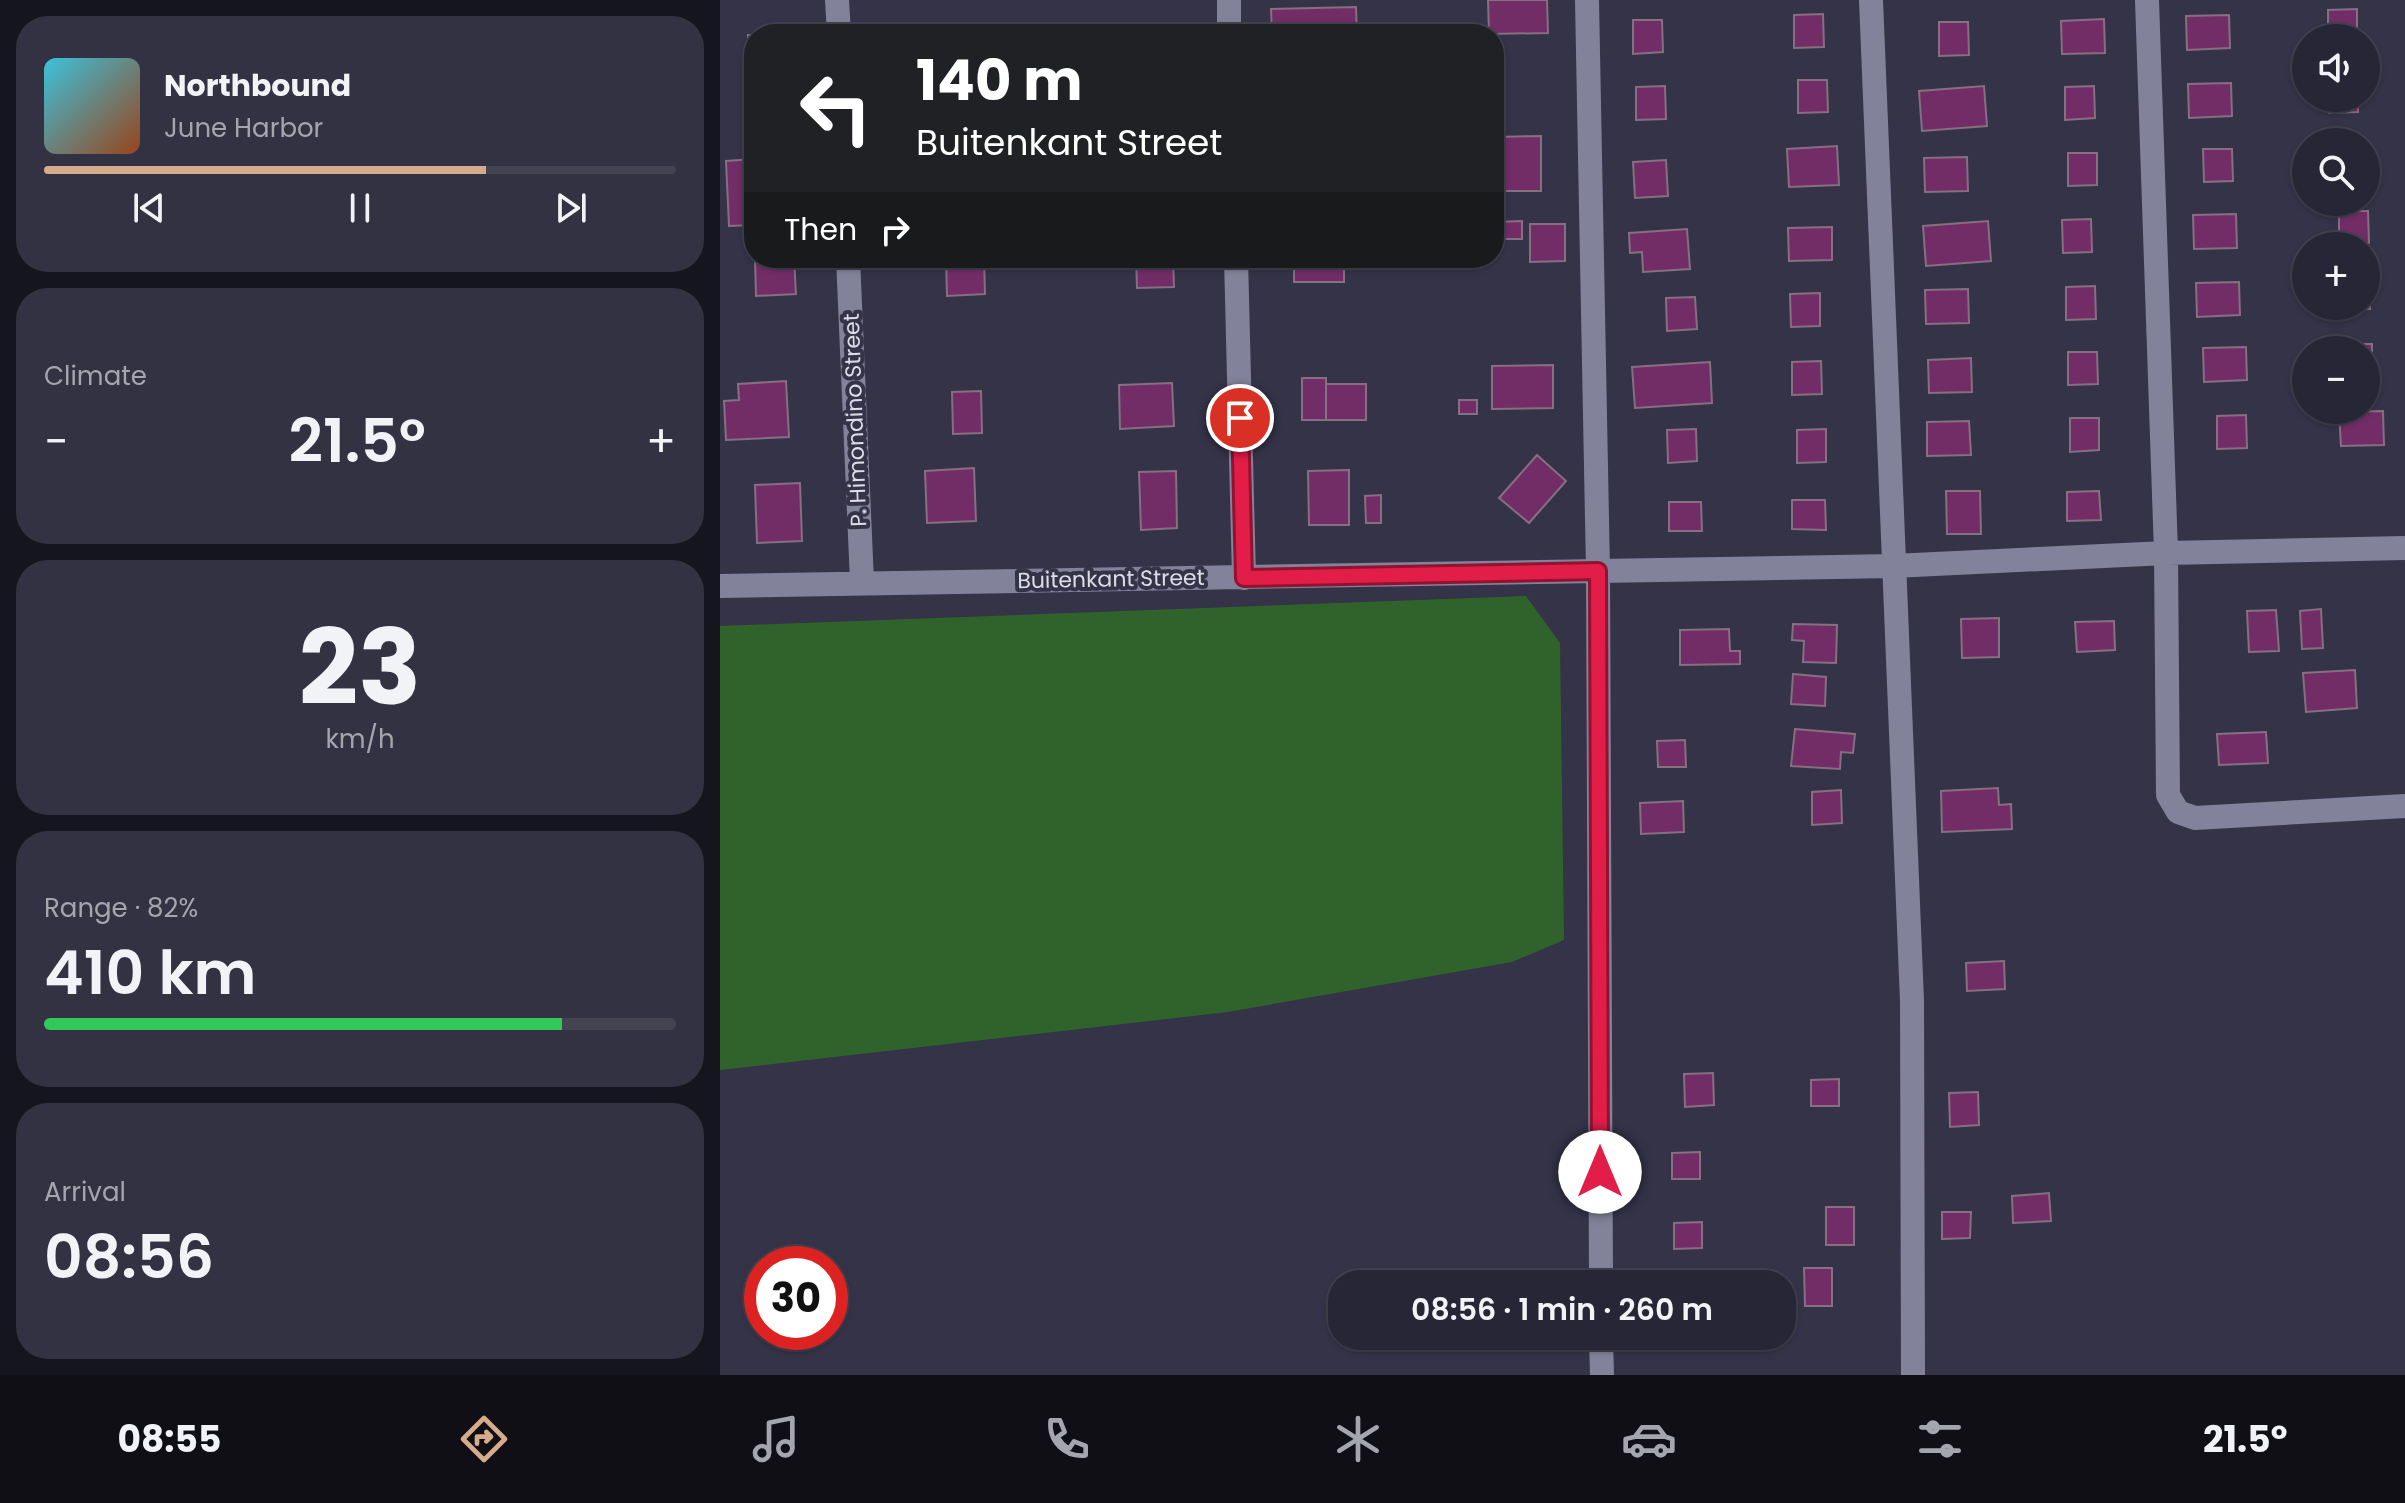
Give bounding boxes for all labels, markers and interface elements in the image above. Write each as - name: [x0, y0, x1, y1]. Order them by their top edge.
- map controls: [2292, 24, 2380, 424]
- button: sound: [2292, 24, 2380, 112]
- text: 140 m: [916, 41, 1083, 120]
- icon: left: [784, 56, 888, 160]
- text: Northbound: [164, 64, 351, 107]
- text: June Harbor: [164, 110, 323, 146]
- text: Buitenkant Street: [916, 117, 1222, 168]
- button: search: [2292, 128, 2380, 216]
- icon: previous: [127, 186, 171, 230]
- icon: pause: [338, 186, 382, 230]
- icon: next: [549, 186, 593, 230]
- text: Then: [784, 208, 857, 251]
- icon: right: [873, 208, 917, 252]
- button: +: [2292, 232, 2380, 320]
- street label: P. Himondino Street: [836, 313, 874, 527]
- button: −: [2292, 336, 2380, 424]
- text: Climate: [44, 358, 147, 394]
- pin: [1206, 384, 1274, 452]
- icon: arrive: [1218, 396, 1262, 440]
- text: 21.5°: [289, 399, 426, 483]
- text: −: [44, 411, 68, 472]
- text: +: [646, 411, 676, 472]
- street label: Buitenkant Street: [1017, 562, 1205, 596]
- text: 23: [299, 595, 421, 740]
- text: km/h: [325, 721, 395, 757]
- text: Range · 82%: [44, 890, 198, 926]
- text: 410 km: [44, 931, 256, 1015]
- position arrow: [1558, 1130, 1642, 1214]
- text: Arrival: [44, 1174, 126, 1210]
- text: 08:56: [44, 1215, 214, 1299]
- speed limit sign: 30: [744, 1246, 848, 1350]
- text: 08:56 · 1 min · 260 m: [1411, 1288, 1713, 1331]
- icon: directions: [456, 1411, 512, 1467]
- icon: music: [748, 1411, 804, 1467]
- icon: phone: [1039, 1411, 1095, 1467]
- icon: climate: [1330, 1411, 1386, 1467]
- icon: car: [1621, 1411, 1677, 1467]
- icon: filters: [1912, 1411, 1968, 1467]
- text: 08:55: [118, 1414, 221, 1465]
- text: 21.5°: [2203, 1414, 2287, 1465]

